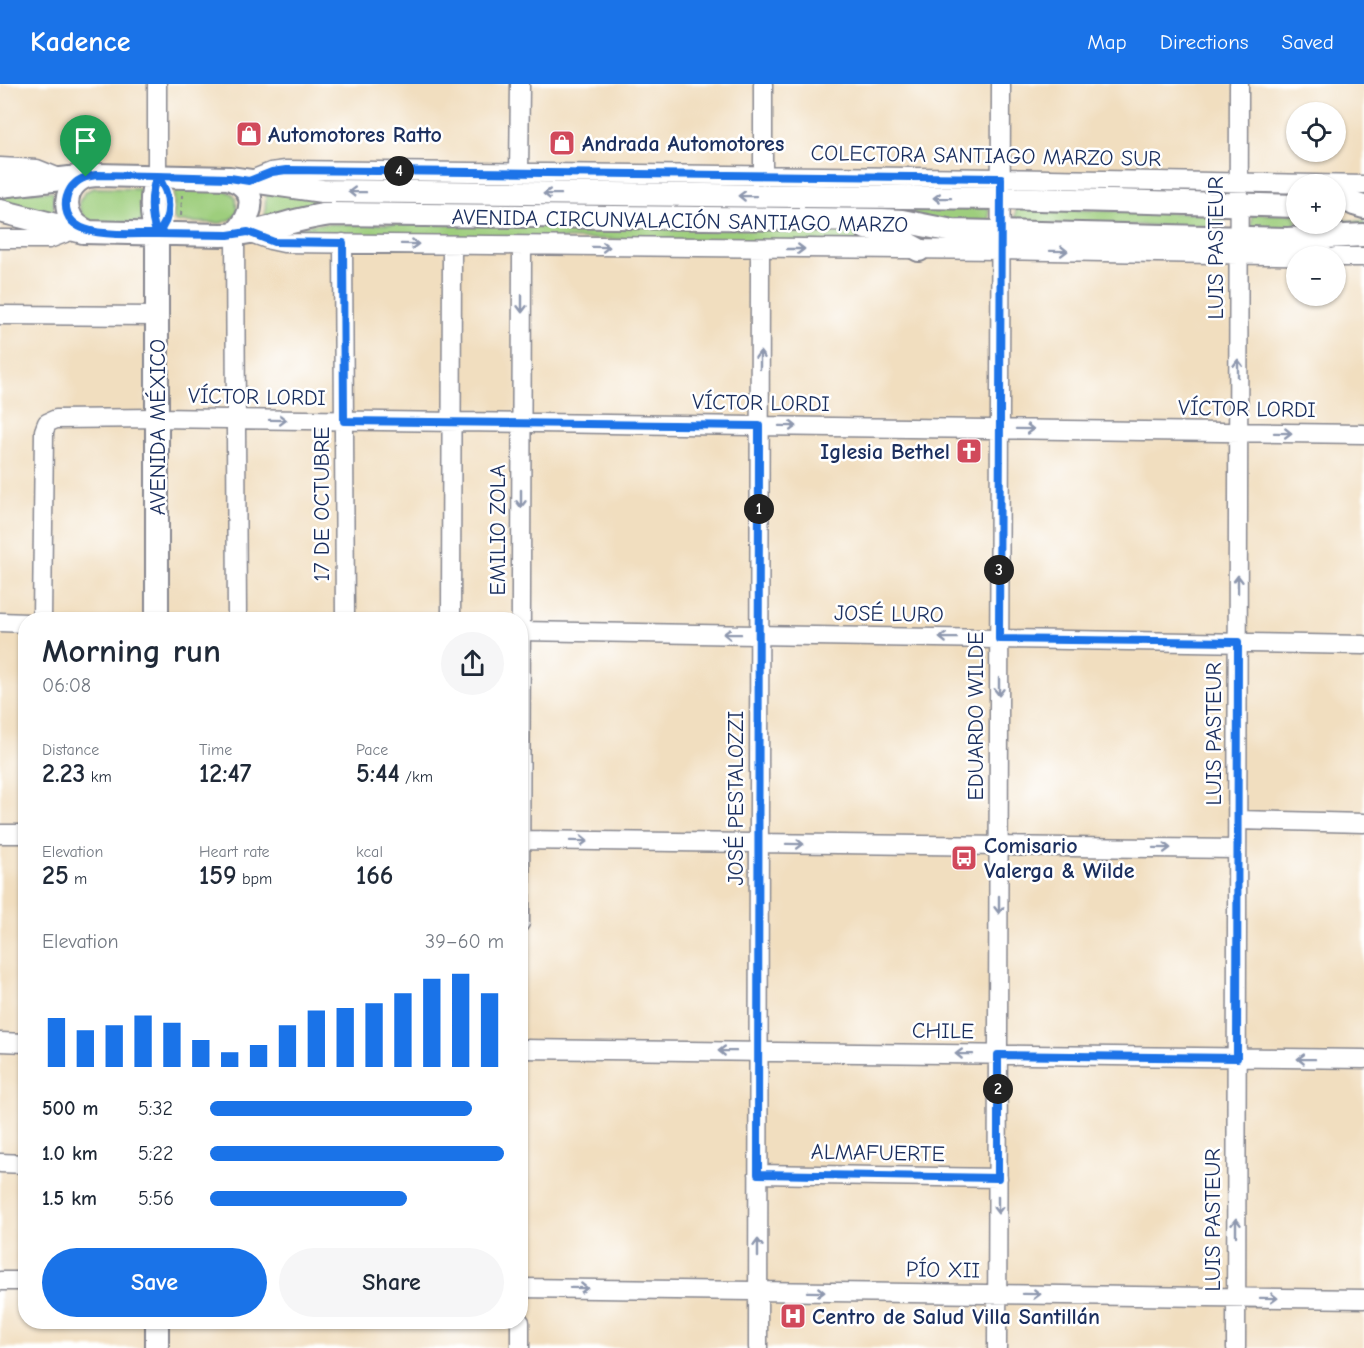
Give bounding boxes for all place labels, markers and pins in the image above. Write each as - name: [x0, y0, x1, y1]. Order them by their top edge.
- pin: [60, 115, 111, 177]
- shop icon: Automotores Ratto: [234, 119, 264, 149]
- place label: Automotores Ratto: [268, 122, 442, 148]
- shop icon: Andrada Automotores: [547, 128, 577, 158]
- place label: Andrada Automotores: [582, 131, 784, 157]
- pin: 4: [384, 156, 414, 186]
- church icon: Iglesia Bethel: [954, 436, 984, 466]
- place label: Iglesia Bethel: [820, 439, 950, 465]
- pin: 1: [744, 494, 774, 524]
- pin: 3: [984, 555, 1014, 585]
- place label: Comisario Valerga & Wilde: [984, 833, 1135, 884]
- bus stop icon: Comisario Valerga & Wilde: [949, 843, 979, 873]
- pin: 2: [983, 1074, 1013, 1104]
- hospital icon: Centro de Salud Villa Santillán: [778, 1301, 808, 1331]
- place label: Centro de Salud Villa Santillán: [812, 1304, 1100, 1330]

